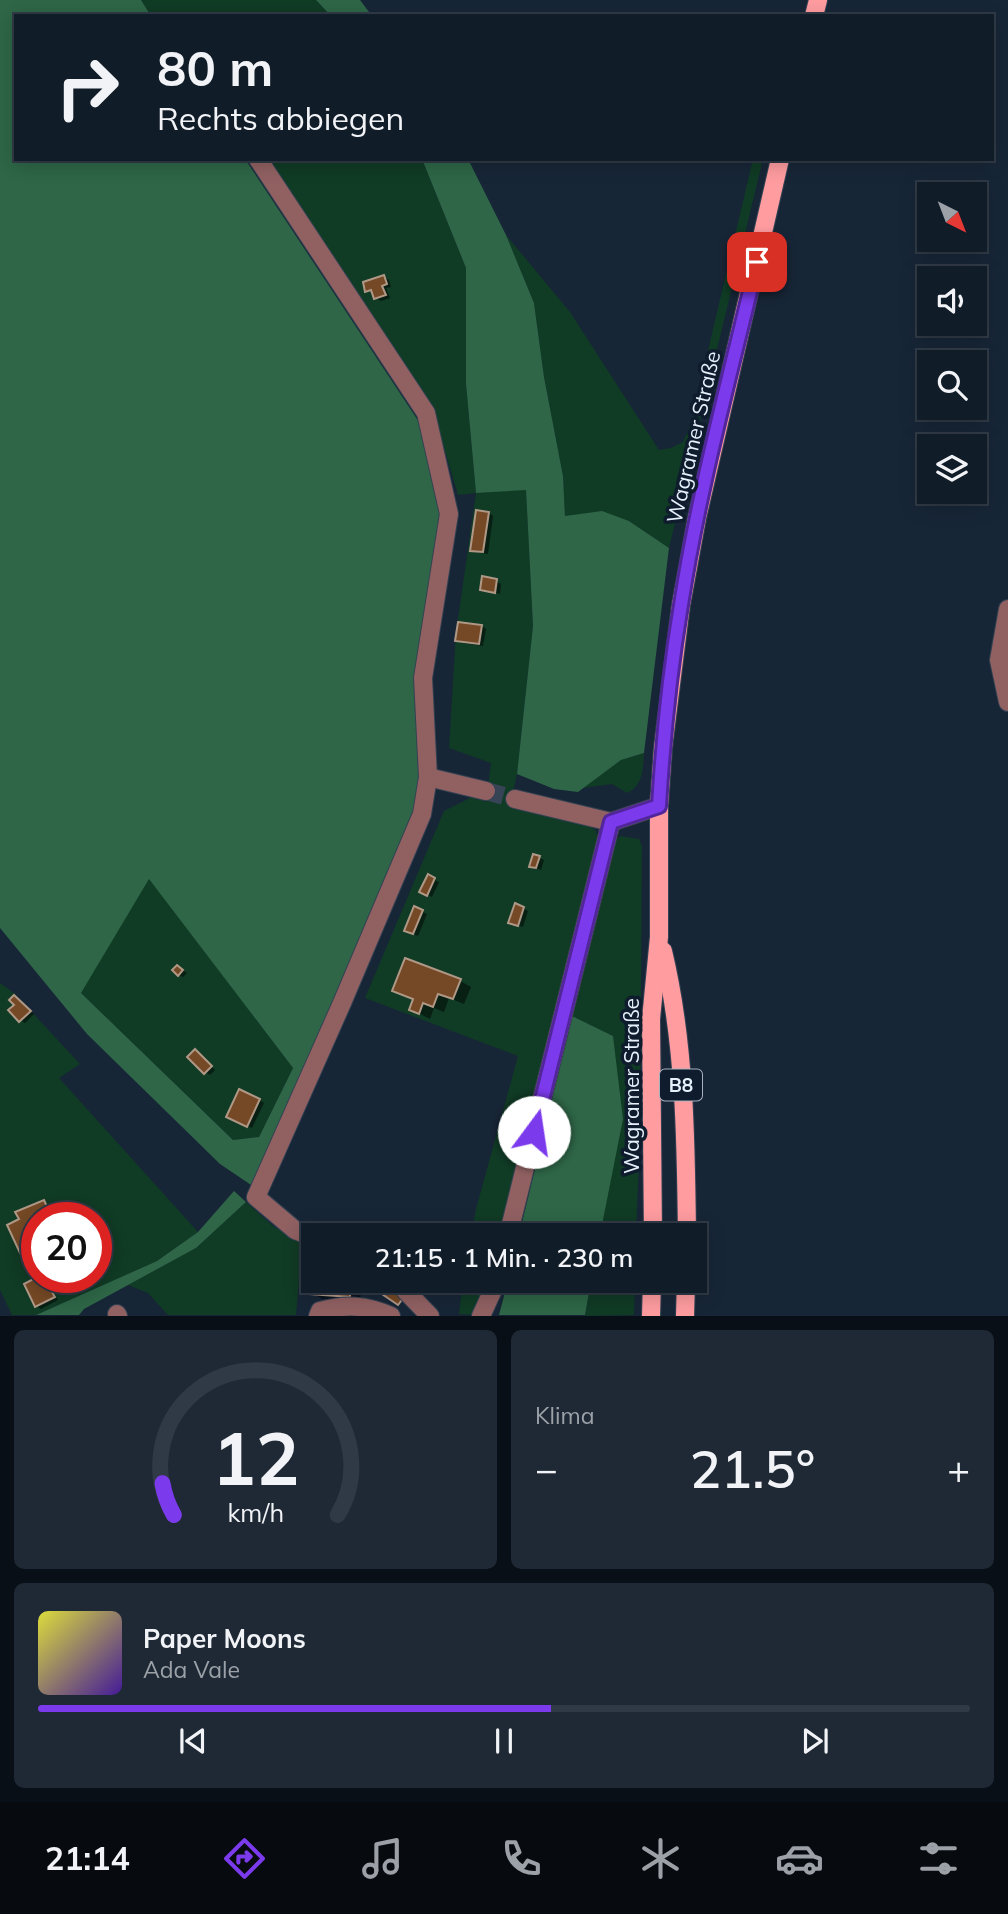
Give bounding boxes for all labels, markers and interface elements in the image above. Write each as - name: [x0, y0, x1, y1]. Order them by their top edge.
- text: 80 m: [157, 37, 273, 98]
- icon: right: [42, 42, 133, 133]
- text: Rechts abbiegen: [157, 98, 404, 138]
- north arrow: [917, 182, 987, 252]
- map controls: [917, 182, 987, 504]
- pin: [727, 232, 787, 292]
- icon: arrive: [738, 243, 776, 281]
- button: sound: [917, 266, 987, 336]
- street label: Wagramer Straße: [661, 348, 725, 526]
- button: search: [917, 350, 987, 420]
- button: layers: [917, 434, 987, 504]
- street label: Wagramer Straße: [618, 998, 644, 1174]
- road number: B8: [660, 1070, 702, 1100]
- position arrow: [497, 1095, 571, 1169]
- speed limit sign: 20: [21, 1202, 112, 1293]
- text: 21:15 · 1 Min. · 230 m: [375, 1241, 633, 1274]
- text: Klima: [535, 1401, 595, 1430]
- text: 12: [212, 1413, 299, 1504]
- text: 21.5°: [690, 1436, 815, 1501]
- text: −: [535, 1445, 558, 1493]
- text: +: [947, 1445, 970, 1493]
- text: km/h: [227, 1497, 284, 1528]
- text: Paper Moons: [143, 1622, 306, 1655]
- text: Ada Vale: [143, 1655, 240, 1684]
- icon: previous: [174, 1722, 212, 1760]
- icon: pause: [485, 1722, 523, 1760]
- icon: next: [796, 1722, 834, 1760]
- icon: directions: [220, 1834, 269, 1883]
- icon: music: [358, 1834, 407, 1883]
- icon: phone: [497, 1834, 546, 1883]
- icon: climate: [636, 1834, 685, 1883]
- icon: car: [775, 1834, 824, 1883]
- icon: filters: [914, 1834, 963, 1883]
- text: 21:14: [45, 1838, 130, 1878]

